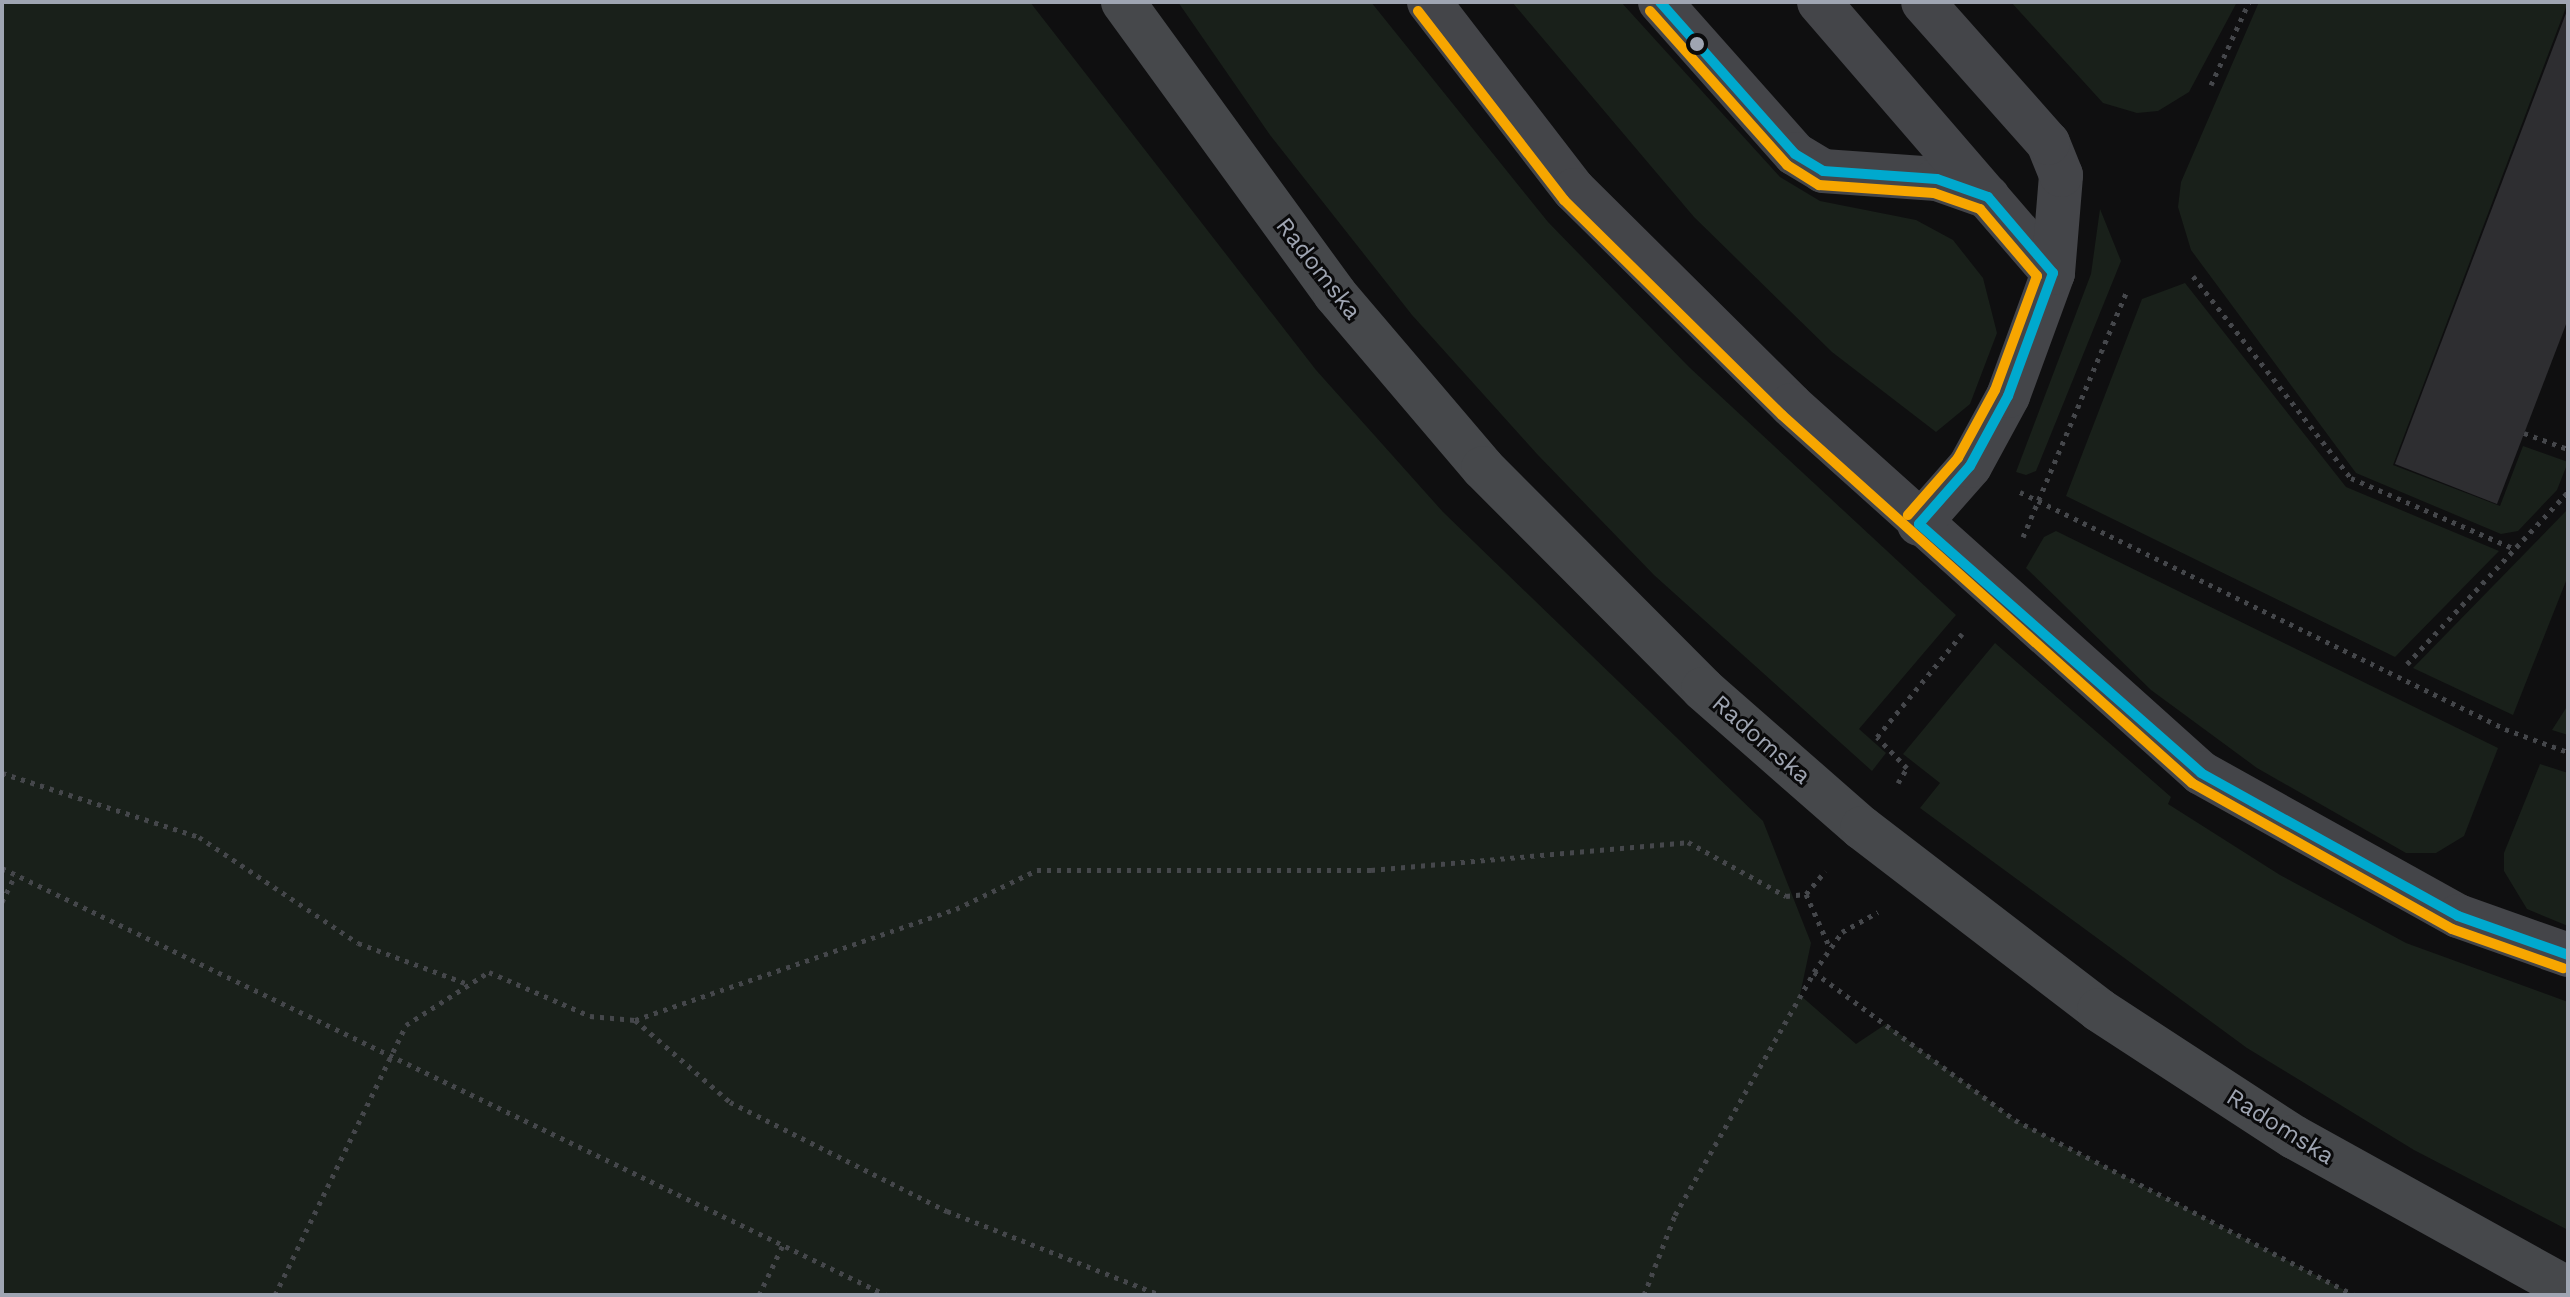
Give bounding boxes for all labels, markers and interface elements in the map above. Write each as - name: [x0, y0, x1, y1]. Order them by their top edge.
- unlabelled marker: [1689, 36, 1705, 52]
- street label: Radomska: [1269, 212, 1367, 326]
- street label: Radomska: [1706, 689, 1816, 791]
- street label: Radomska: [2221, 1083, 2339, 1171]

